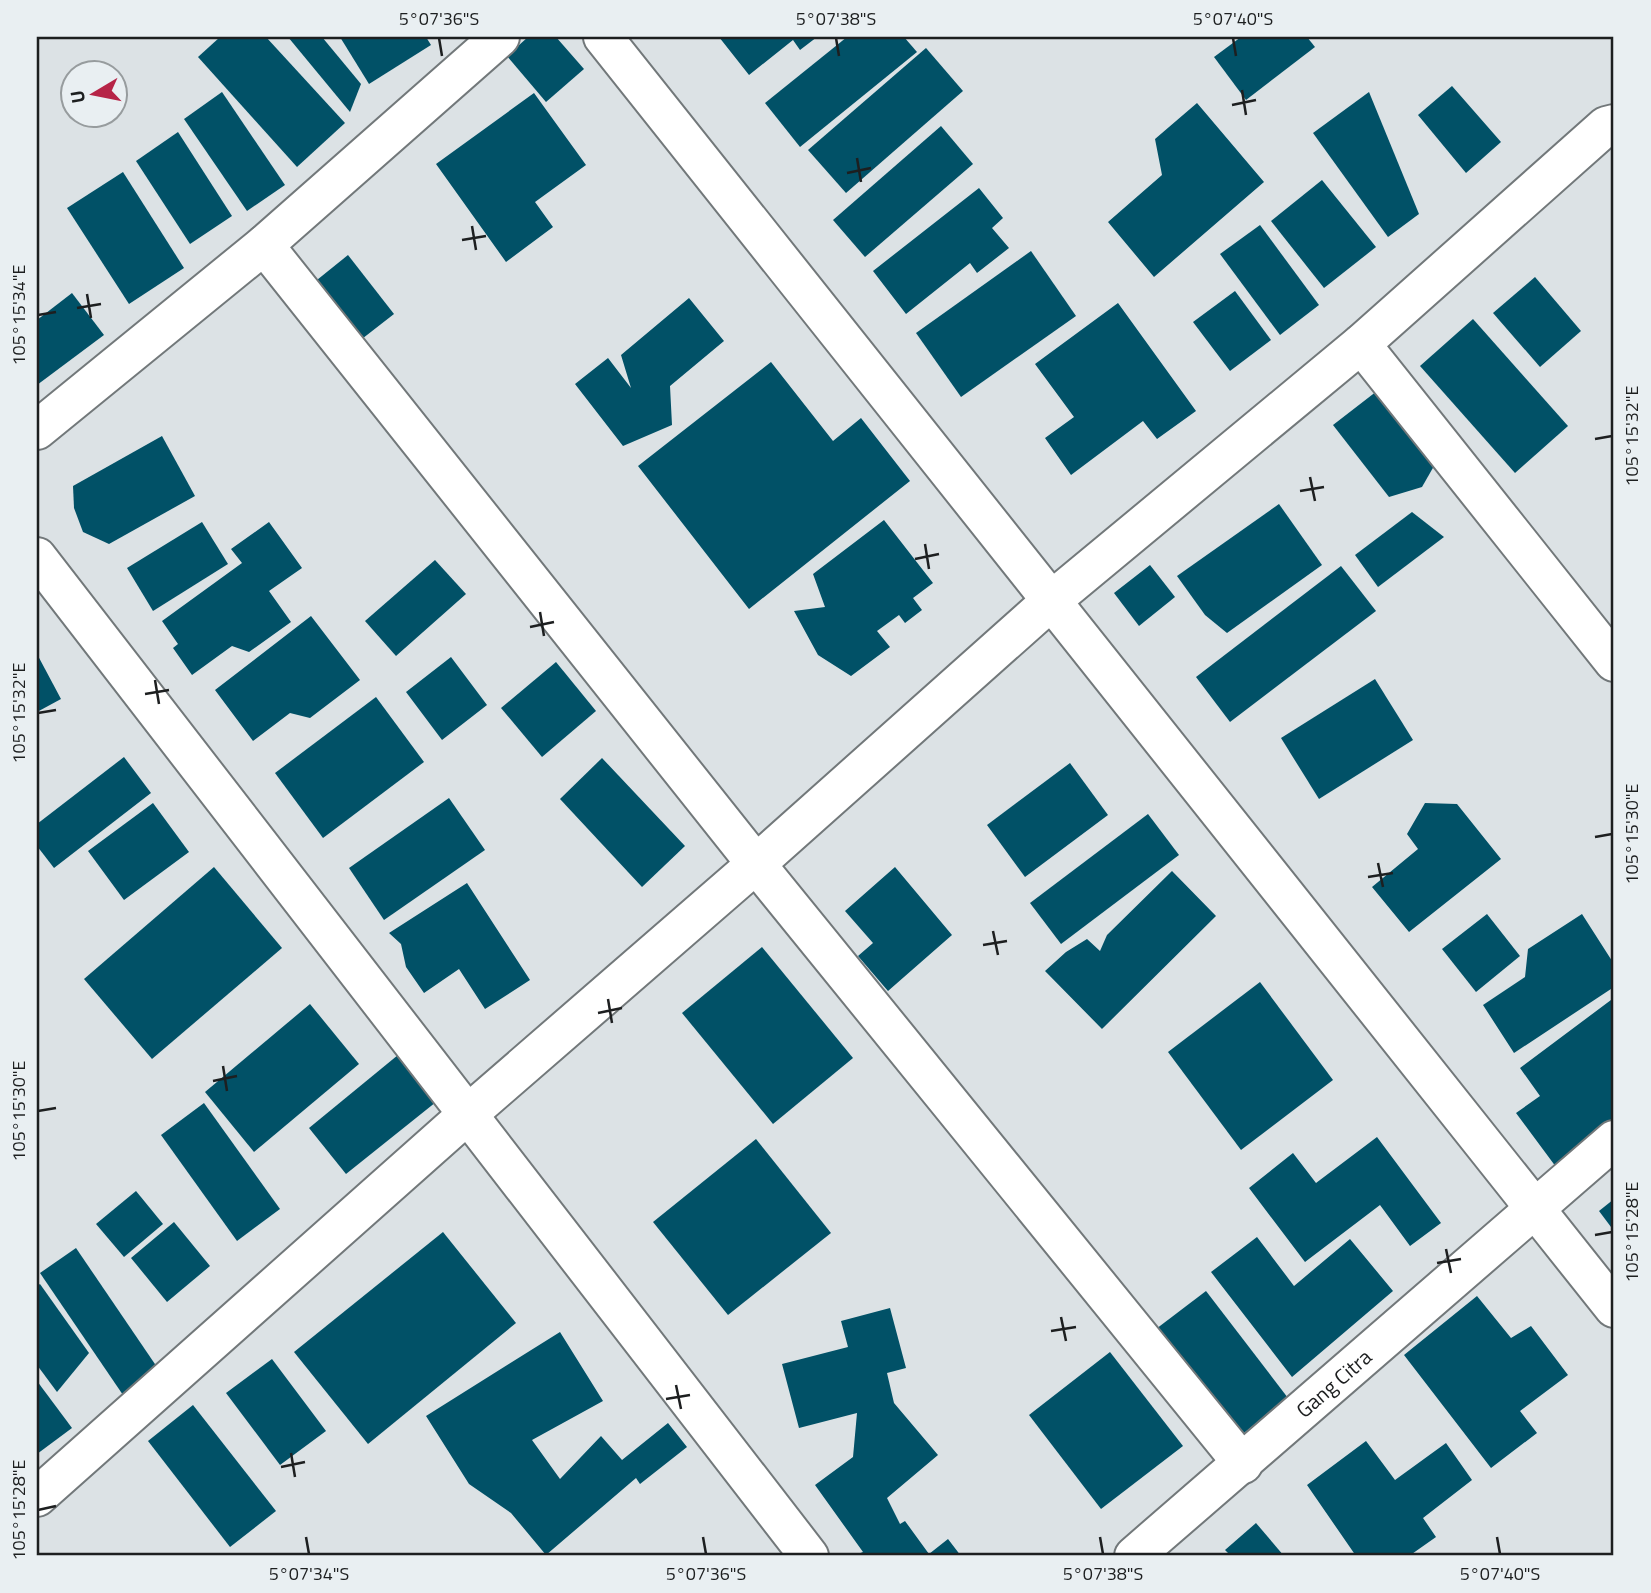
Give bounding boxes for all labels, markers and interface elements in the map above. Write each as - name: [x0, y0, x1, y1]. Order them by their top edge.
- text: 5°07'36"S: [399, 5, 479, 32]
- text: 5°07'38"S: [796, 5, 876, 32]
- text: 5°07'40"S: [1193, 5, 1273, 32]
- north arrow: [60, 60, 130, 130]
- text: U: [61, 88, 92, 106]
- text: 105°15'34"E: [5, 264, 32, 366]
- text: 105°15'32"E: [1618, 385, 1645, 487]
- text: 105°15'32"E: [5, 662, 32, 764]
- text: 105°15'30"E: [1618, 783, 1645, 885]
- text: 105°15'30"E: [5, 1060, 32, 1162]
- text: 105°15'28"E: [1618, 1181, 1645, 1283]
- street label: Gang Citra: [1288, 1341, 1379, 1425]
- text: 105°15'28"E: [5, 1459, 32, 1561]
- text: 5°07'34"S: [269, 1560, 349, 1587]
- text: 5°07'36"S: [666, 1560, 746, 1587]
- text: 5°07'38"S: [1063, 1560, 1143, 1587]
- text: 5°07'40"S: [1460, 1560, 1540, 1587]

